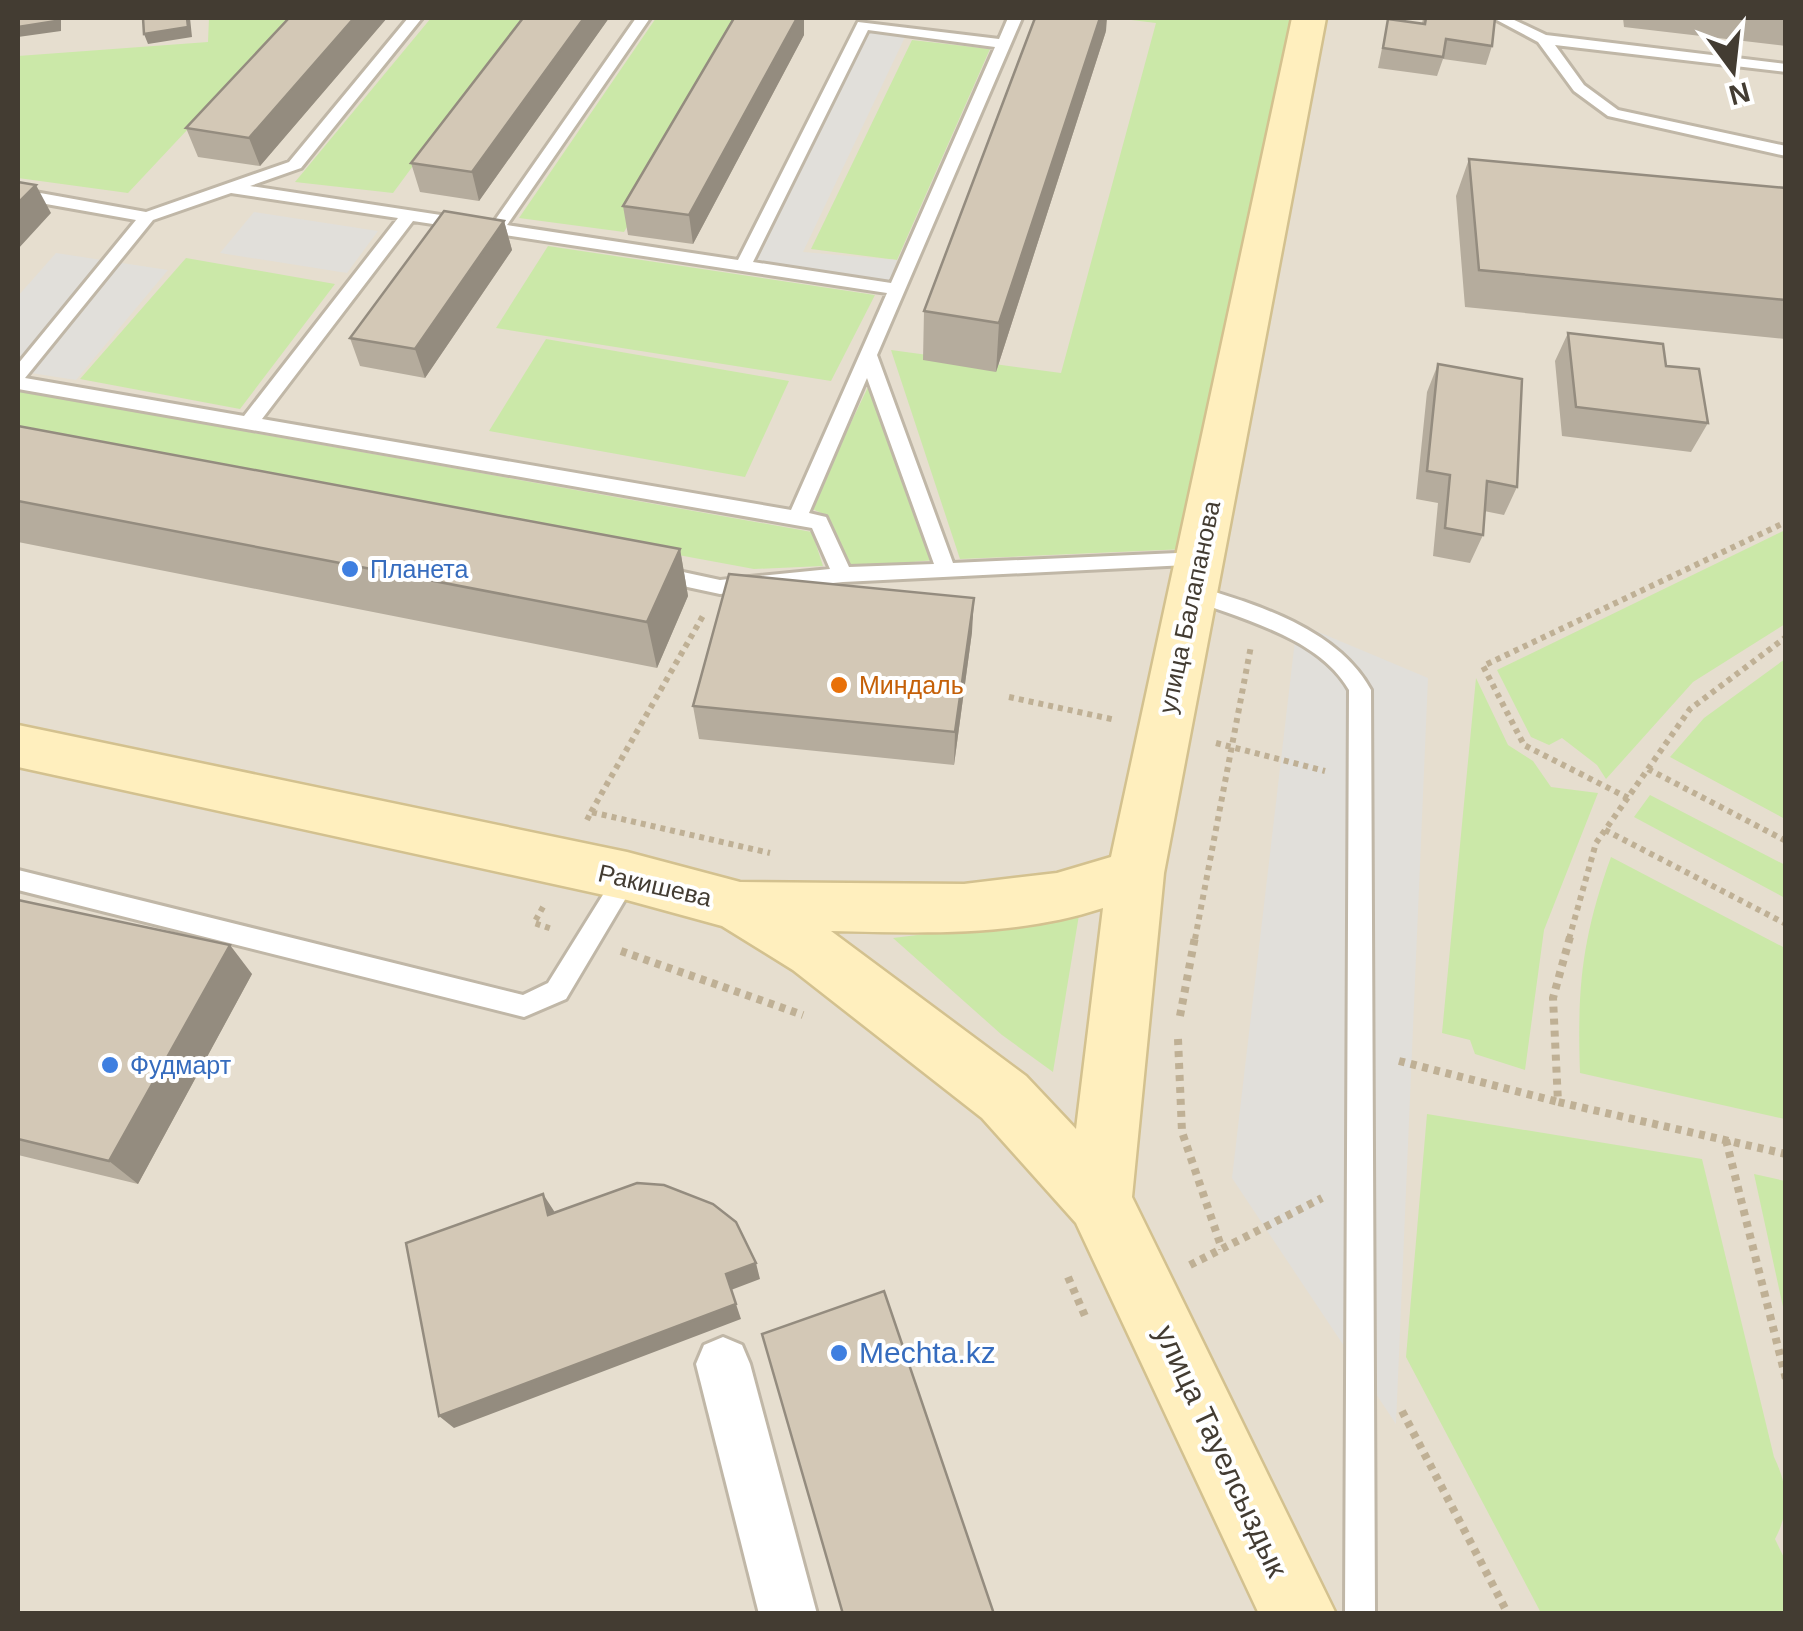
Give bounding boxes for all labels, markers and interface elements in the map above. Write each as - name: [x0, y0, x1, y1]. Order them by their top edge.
- north arrow: [1683, 20, 1783, 120]
- text: N: [1726, 76, 1753, 111]
- street label: улица Балапанова: [1153, 498, 1225, 716]
- place label: Планета: [370, 555, 469, 583]
- marker: Планета: [339, 558, 361, 580]
- place label: Миндаль: [859, 671, 964, 699]
- marker: Миндаль: [828, 674, 850, 696]
- street label: Ракишева: [596, 858, 715, 912]
- place label: Фудмарт: [130, 1051, 232, 1079]
- marker: Фудмарт: [99, 1054, 121, 1076]
- street label: улица Тауелсыздык: [1149, 1320, 1295, 1583]
- place label: Mechta.kz: [859, 1336, 996, 1369]
- marker: Mechta.kz: [828, 1342, 850, 1364]

